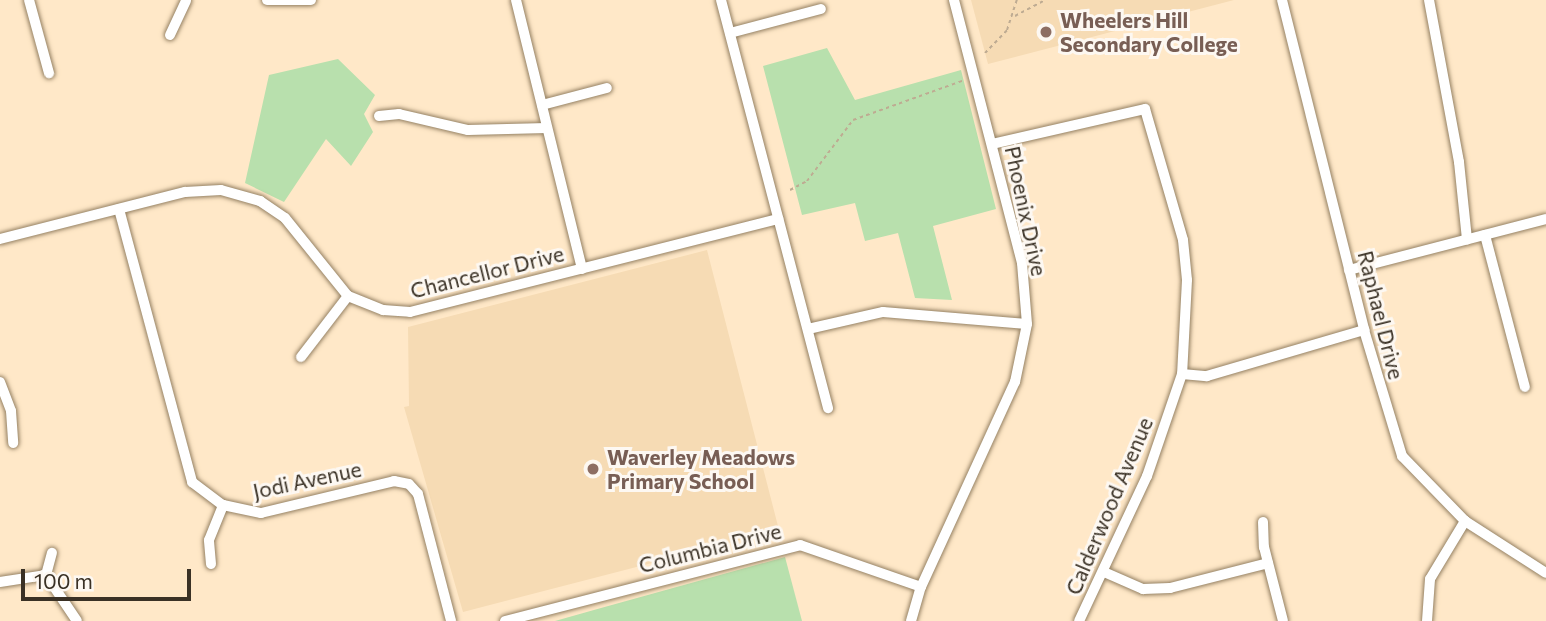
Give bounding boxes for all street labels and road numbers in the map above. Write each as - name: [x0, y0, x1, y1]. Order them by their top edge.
- street label: Phoenix Drive: [1000, 144, 1052, 278]
- street label: Chancellor Drive: [408, 241, 566, 303]
- street label: Raphael Drive: [1353, 248, 1409, 382]
- street label: Calderwood Avenue: [1060, 414, 1158, 598]
- street label: Jodi Avenue: [250, 456, 364, 504]
- street label: Columbia Drive: [636, 518, 784, 578]

